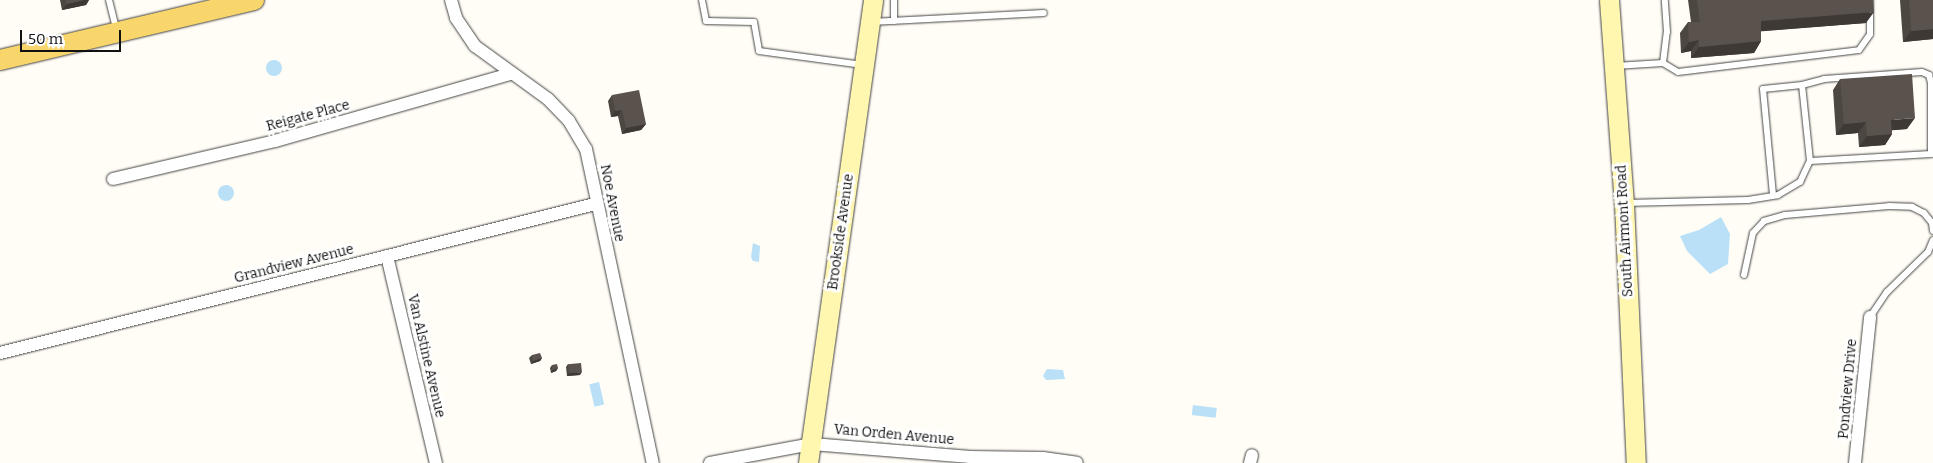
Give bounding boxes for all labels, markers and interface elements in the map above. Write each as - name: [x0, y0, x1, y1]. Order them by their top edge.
- scale bar: [22, 20, 124, 52]
- text: 50 m: [28, 30, 63, 48]
- street label: Reigate Place: [264, 97, 352, 135]
- street label: Noe Avenue: [596, 163, 628, 243]
- street label: South Airmont Road: [1613, 165, 1637, 297]
- street label: Brookside Avenue: [825, 173, 857, 291]
- street label: Grandview Avenue: [232, 241, 356, 287]
- street label: Van Alstine Avenue: [404, 293, 448, 419]
- street label: Pondview Drive: [1835, 338, 1861, 440]
- street label: Van Orden Avenue: [833, 421, 955, 449]

